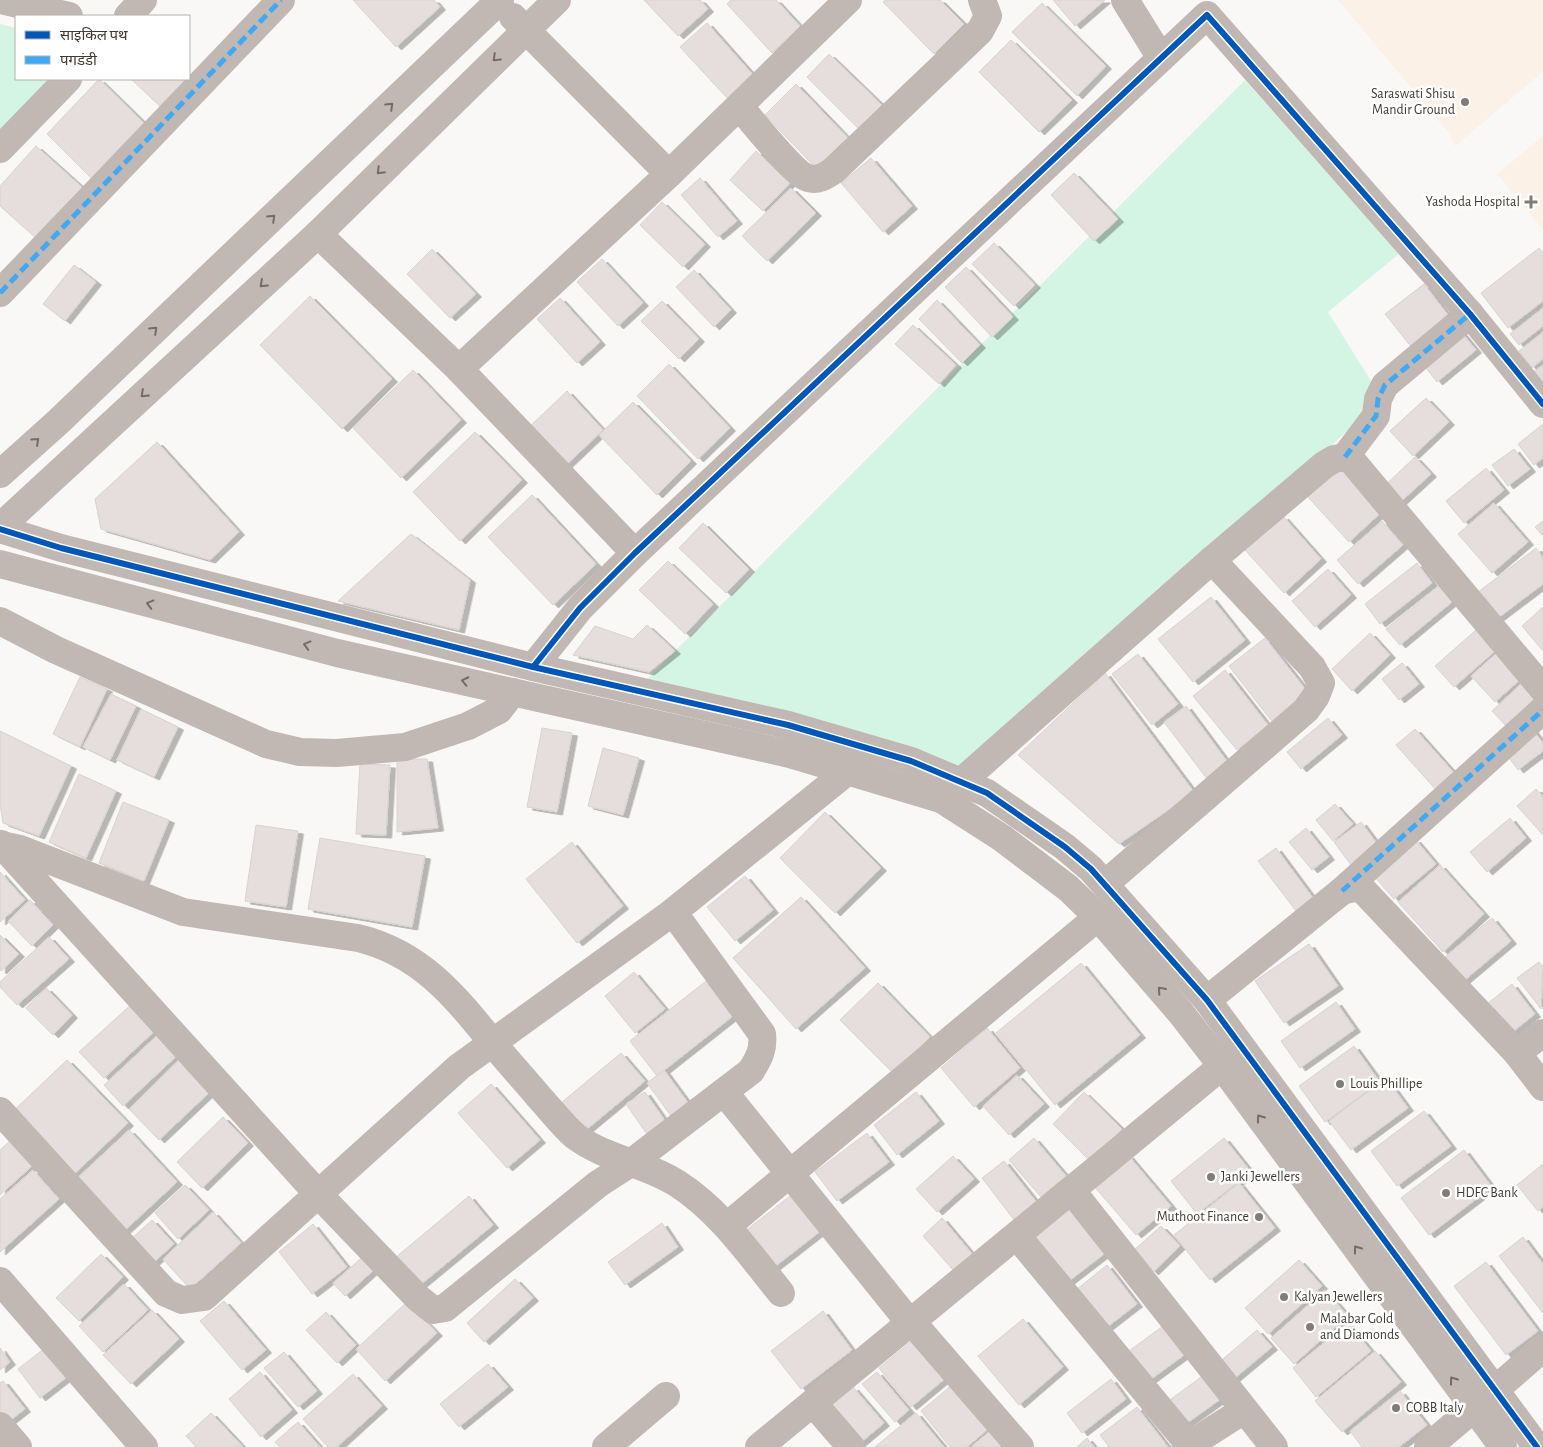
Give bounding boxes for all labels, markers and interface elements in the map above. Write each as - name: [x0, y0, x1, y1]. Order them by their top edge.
- legend: [15, 15, 190, 80]
- text: साइकिल पथ: [60, 27, 128, 43]
- text: पगडंडी: [60, 52, 98, 68]
- one-way arrow: [493, 52, 502, 61]
- place label: Saraswati Shisu Mandir Ground: [1371, 87, 1455, 117]
- marker: Saraswati Shisu Mandir Ground: [1459, 96, 1471, 108]
- one-way arrow: [384, 103, 393, 112]
- one-way arrow: [377, 165, 386, 174]
- place label: Yashoda Hospital: [1425, 195, 1520, 209]
- marker: Yashoda Hospital: [1524, 195, 1538, 209]
- one-way arrow: [267, 215, 276, 224]
- one-way arrow: [260, 278, 269, 287]
- one-way arrow: [149, 327, 158, 336]
- one-way arrow: [140, 388, 149, 397]
- one-way arrow: [31, 438, 40, 447]
- one-way arrow: [145, 599, 154, 610]
- one-way arrow: [303, 641, 311, 651]
- one-way arrow: [461, 676, 470, 687]
- one-way arrow: [1158, 986, 1167, 995]
- place label: Louis Phillipe: [1350, 1077, 1422, 1091]
- marker: Louis Phillipe: [1334, 1078, 1346, 1090]
- one-way arrow: [1258, 1115, 1266, 1124]
- place label: Janki Jewellers: [1221, 1170, 1300, 1184]
- marker: Janki Jewellers: [1205, 1171, 1217, 1183]
- place label: HDFC Bank: [1456, 1186, 1518, 1200]
- marker: HDFC Bank: [1440, 1187, 1452, 1199]
- place label: Muthoot Finance: [1157, 1210, 1249, 1224]
- marker: Muthoot Finance: [1253, 1211, 1265, 1223]
- one-way arrow: [1354, 1245, 1363, 1255]
- place label: Kalyan Jewellers: [1294, 1290, 1382, 1304]
- marker: Kalyan Jewellers: [1278, 1291, 1290, 1303]
- place label: Malabar Gold and Diamonds: [1320, 1312, 1399, 1342]
- marker: Malabar Gold and Diamonds: [1304, 1321, 1316, 1333]
- one-way arrow: [1450, 1376, 1459, 1386]
- place label: COBB Italy: [1406, 1401, 1463, 1415]
- marker: COBB Italy: [1390, 1402, 1402, 1414]

